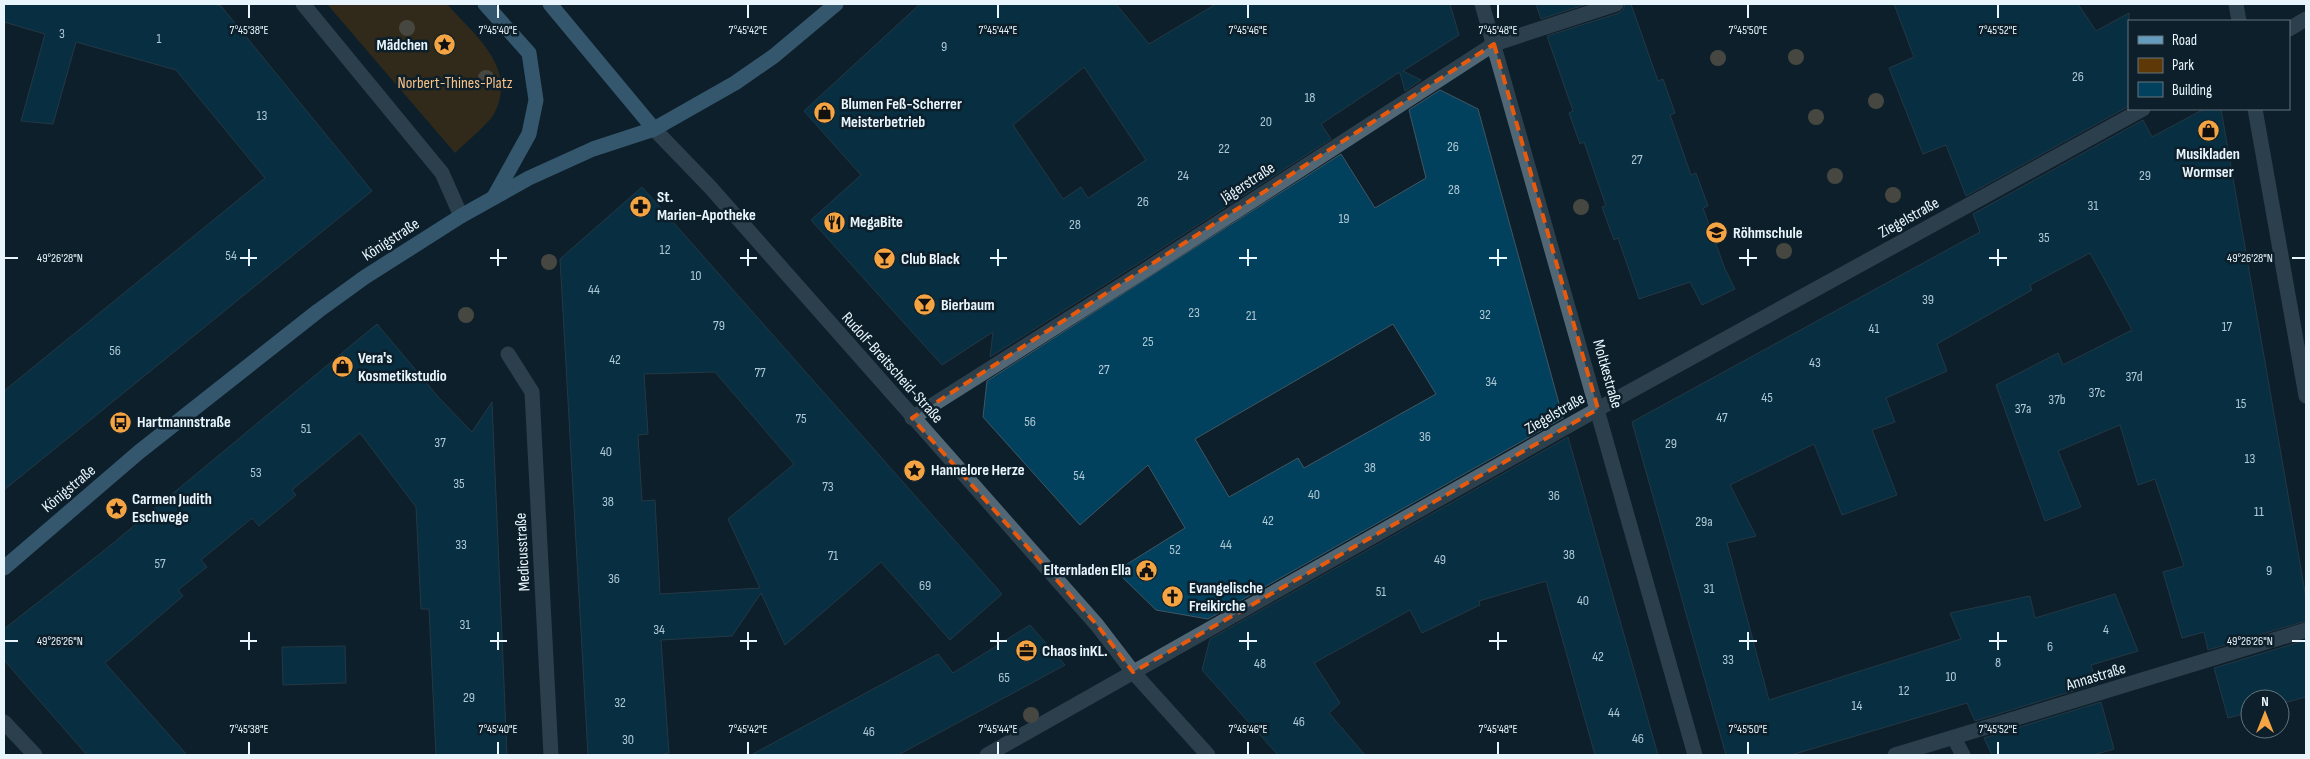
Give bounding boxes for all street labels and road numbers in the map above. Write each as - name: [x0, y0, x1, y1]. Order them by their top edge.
- street label: Jägerstraße: [1216, 158, 1279, 208]
- street label: Ziegelstraße: [1876, 194, 1942, 242]
- street label: Königstraße: [359, 215, 423, 265]
- street label: Rudolf-Breitscheid-Straße: [837, 309, 947, 427]
- street label: Moltkestraße: [1588, 337, 1626, 411]
- street label: Ziegelstraße: [1522, 389, 1588, 439]
- street label: Königstraße: [38, 461, 100, 517]
- street label: Medicusstraße: [511, 512, 535, 592]
- street label: Annastraße: [2063, 659, 2128, 695]

